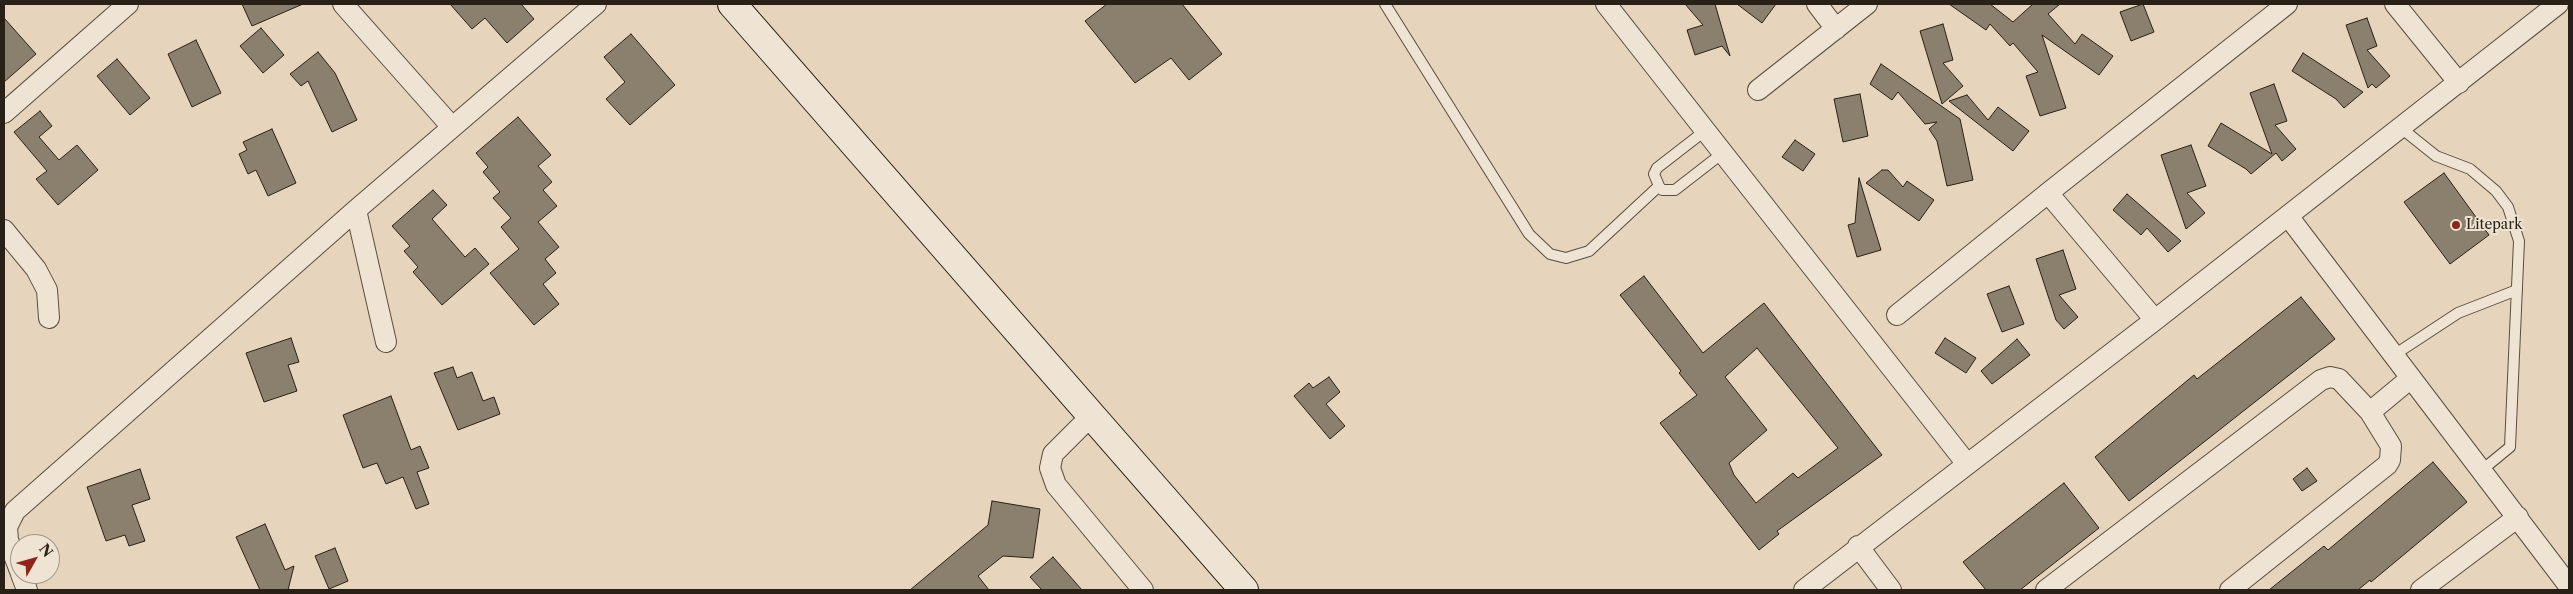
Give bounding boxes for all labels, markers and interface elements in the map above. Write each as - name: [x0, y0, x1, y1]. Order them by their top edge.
- place label: Litepark: [2466, 217, 2522, 233]
- marker: Litepark: [2450, 219, 2462, 231]
- north arrow: [10, 534, 60, 584]
- text: N: [35, 540, 57, 561]

